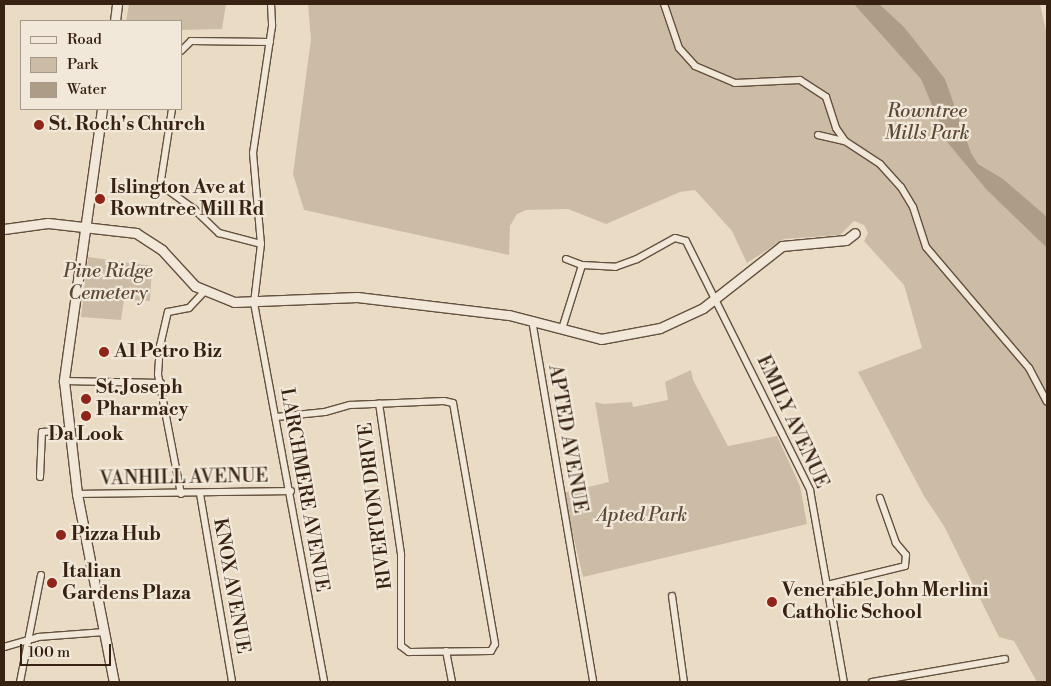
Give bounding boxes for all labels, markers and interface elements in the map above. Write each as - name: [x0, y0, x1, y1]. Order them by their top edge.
- legend: [20, 20, 182, 110]
- text: Road: [67, 30, 102, 49]
- text: Park: [67, 55, 98, 74]
- text: Water: [67, 80, 106, 99]
- park label: Rowntree Mills Park: [885, 101, 969, 145]
- place label: St. Roch's Church: [49, 114, 205, 136]
- marker: St. Roch's Church: [33, 119, 45, 131]
- place label: Islington Ave at Rowntree Mill Rd: [110, 177, 264, 221]
- marker: Islington Ave at Rowntree Mill Rd: [94, 193, 106, 205]
- park label: Pine Ridge Cemetery: [63, 261, 153, 305]
- place label: A1 Petro Biz: [114, 341, 222, 363]
- marker: A1 Petro Biz: [98, 346, 110, 358]
- street label: EMILY AVENUE: [751, 352, 833, 492]
- street label: APTED AVENUE: [543, 363, 591, 515]
- place label: St. Joseph Pharmacy: [96, 377, 188, 421]
- street label: LARCHMERE AVENUE: [275, 386, 333, 594]
- marker: St. Joseph Pharmacy: [80, 393, 92, 405]
- marker: Da Look: [80, 410, 92, 422]
- street label: RIVERTON DRIVE: [354, 421, 398, 591]
- place label: Da Look: [48, 424, 124, 446]
- street label: VANHILL AVENUE: [99, 465, 269, 491]
- park label: Apted Park: [597, 505, 687, 527]
- street label: KNOX AVENUE: [208, 516, 254, 656]
- place label: Pizza Hub: [71, 524, 161, 546]
- marker: Pizza Hub: [55, 529, 67, 541]
- place label: Italian Gardens Plaza: [62, 561, 191, 605]
- marker: Italian Gardens Plaza: [46, 577, 58, 589]
- place label: Venerable John Merlini Catholic School: [782, 580, 989, 624]
- marker: Venerable John Merlini Catholic School: [766, 596, 778, 608]
- scale bar: [22, 634, 114, 666]
- text: 100 m: [28, 643, 70, 662]

